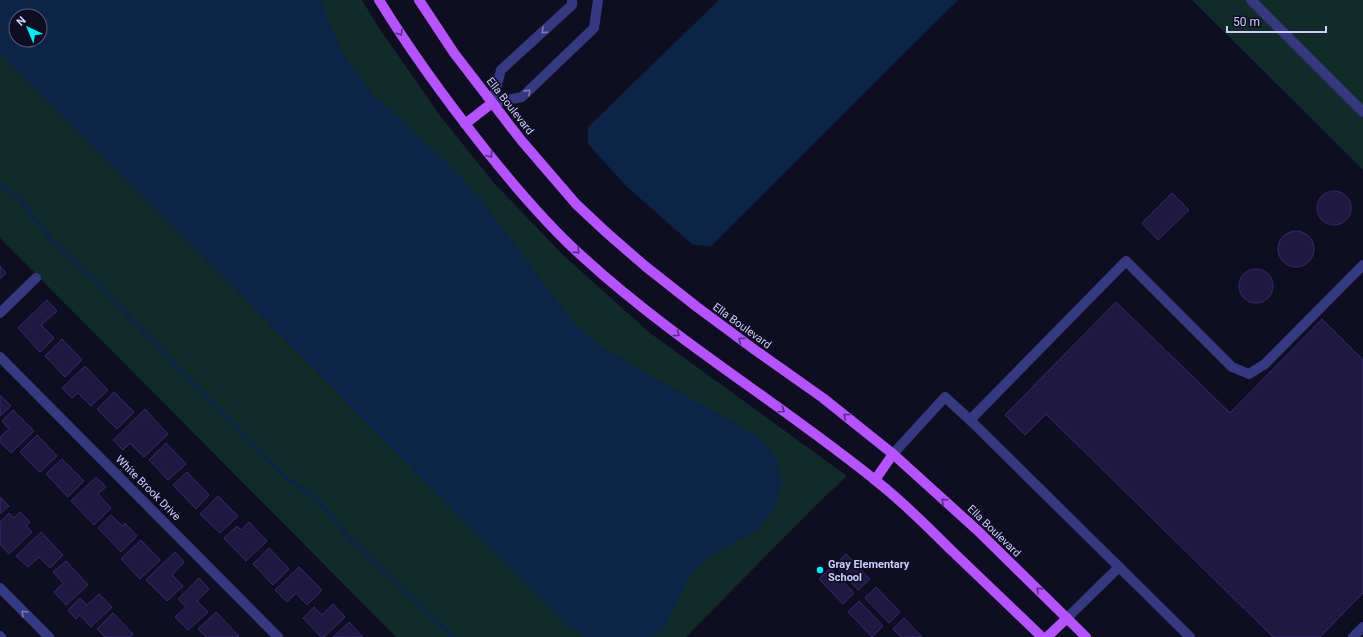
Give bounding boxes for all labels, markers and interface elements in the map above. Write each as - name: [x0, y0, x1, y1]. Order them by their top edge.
- north arrow: [8, 8, 48, 48]
- scale bar: [1227, 8, 1326, 34]
- text: N: [14, 14, 29, 29]
- text: 50 m: [1233, 15, 1260, 29]
- one-way arrow: [541, 26, 548, 33]
- one-way arrow: [395, 29, 403, 36]
- street label: Ella Boulevard: [484, 75, 536, 137]
- one-way arrow: [523, 89, 531, 96]
- one-way arrow: [485, 150, 492, 157]
- one-way arrow: [572, 246, 580, 254]
- street label: Ella Boulevard: [710, 300, 774, 352]
- one-way arrow: [672, 329, 679, 336]
- one-way arrow: [738, 338, 745, 345]
- one-way arrow: [778, 405, 785, 413]
- one-way arrow: [844, 413, 851, 420]
- street label: White Brook Drive: [113, 453, 183, 523]
- one-way arrow: [942, 498, 949, 505]
- street label: Ella Boulevard: [965, 502, 1023, 560]
- place label: Gray Elementary School: [828, 558, 910, 584]
- marker: Gray Elementary School: [815, 565, 825, 575]
- one-way arrow: [1036, 587, 1044, 595]
- one-way arrow: [21, 610, 29, 618]

